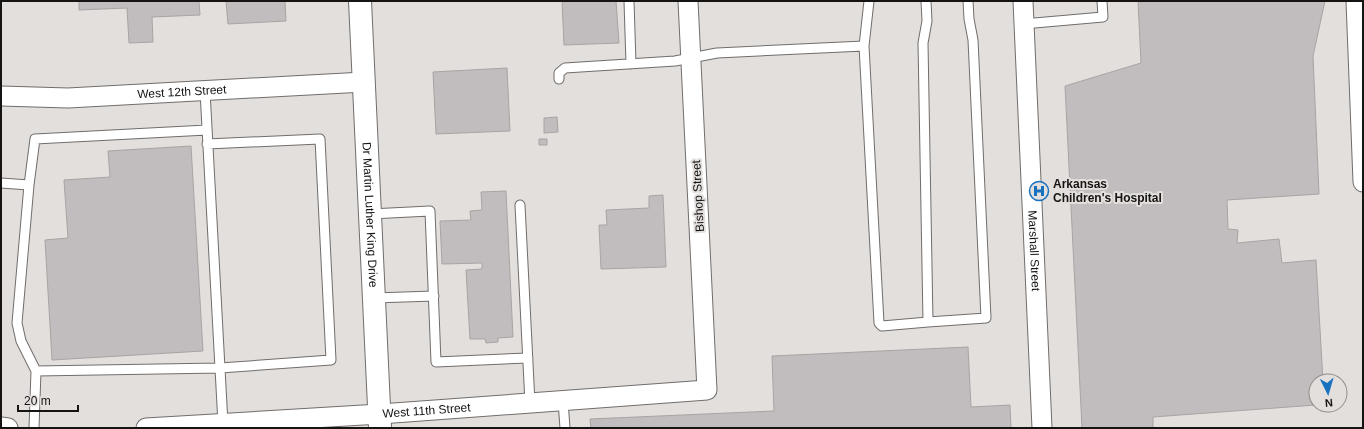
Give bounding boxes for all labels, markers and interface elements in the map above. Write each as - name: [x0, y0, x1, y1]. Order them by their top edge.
- street label: West 12th Street: [137, 82, 227, 101]
- street label: Dr Martin Luther King Drive: [360, 142, 380, 288]
- street label: Bishop Street: [689, 159, 707, 232]
- place label: Arkansas Children's Hospital: [1053, 177, 1162, 205]
- hospital icon: Arkansas Children's Hospital: [1028, 180, 1050, 202]
- street label: Marshall Street: [1025, 210, 1043, 292]
- north arrow: [1308, 373, 1348, 413]
- scale bar: [18, 387, 78, 413]
- text: 20 m: [24, 394, 51, 408]
- text: N: [1324, 397, 1333, 409]
- street label: West 11th Street: [382, 400, 472, 421]

